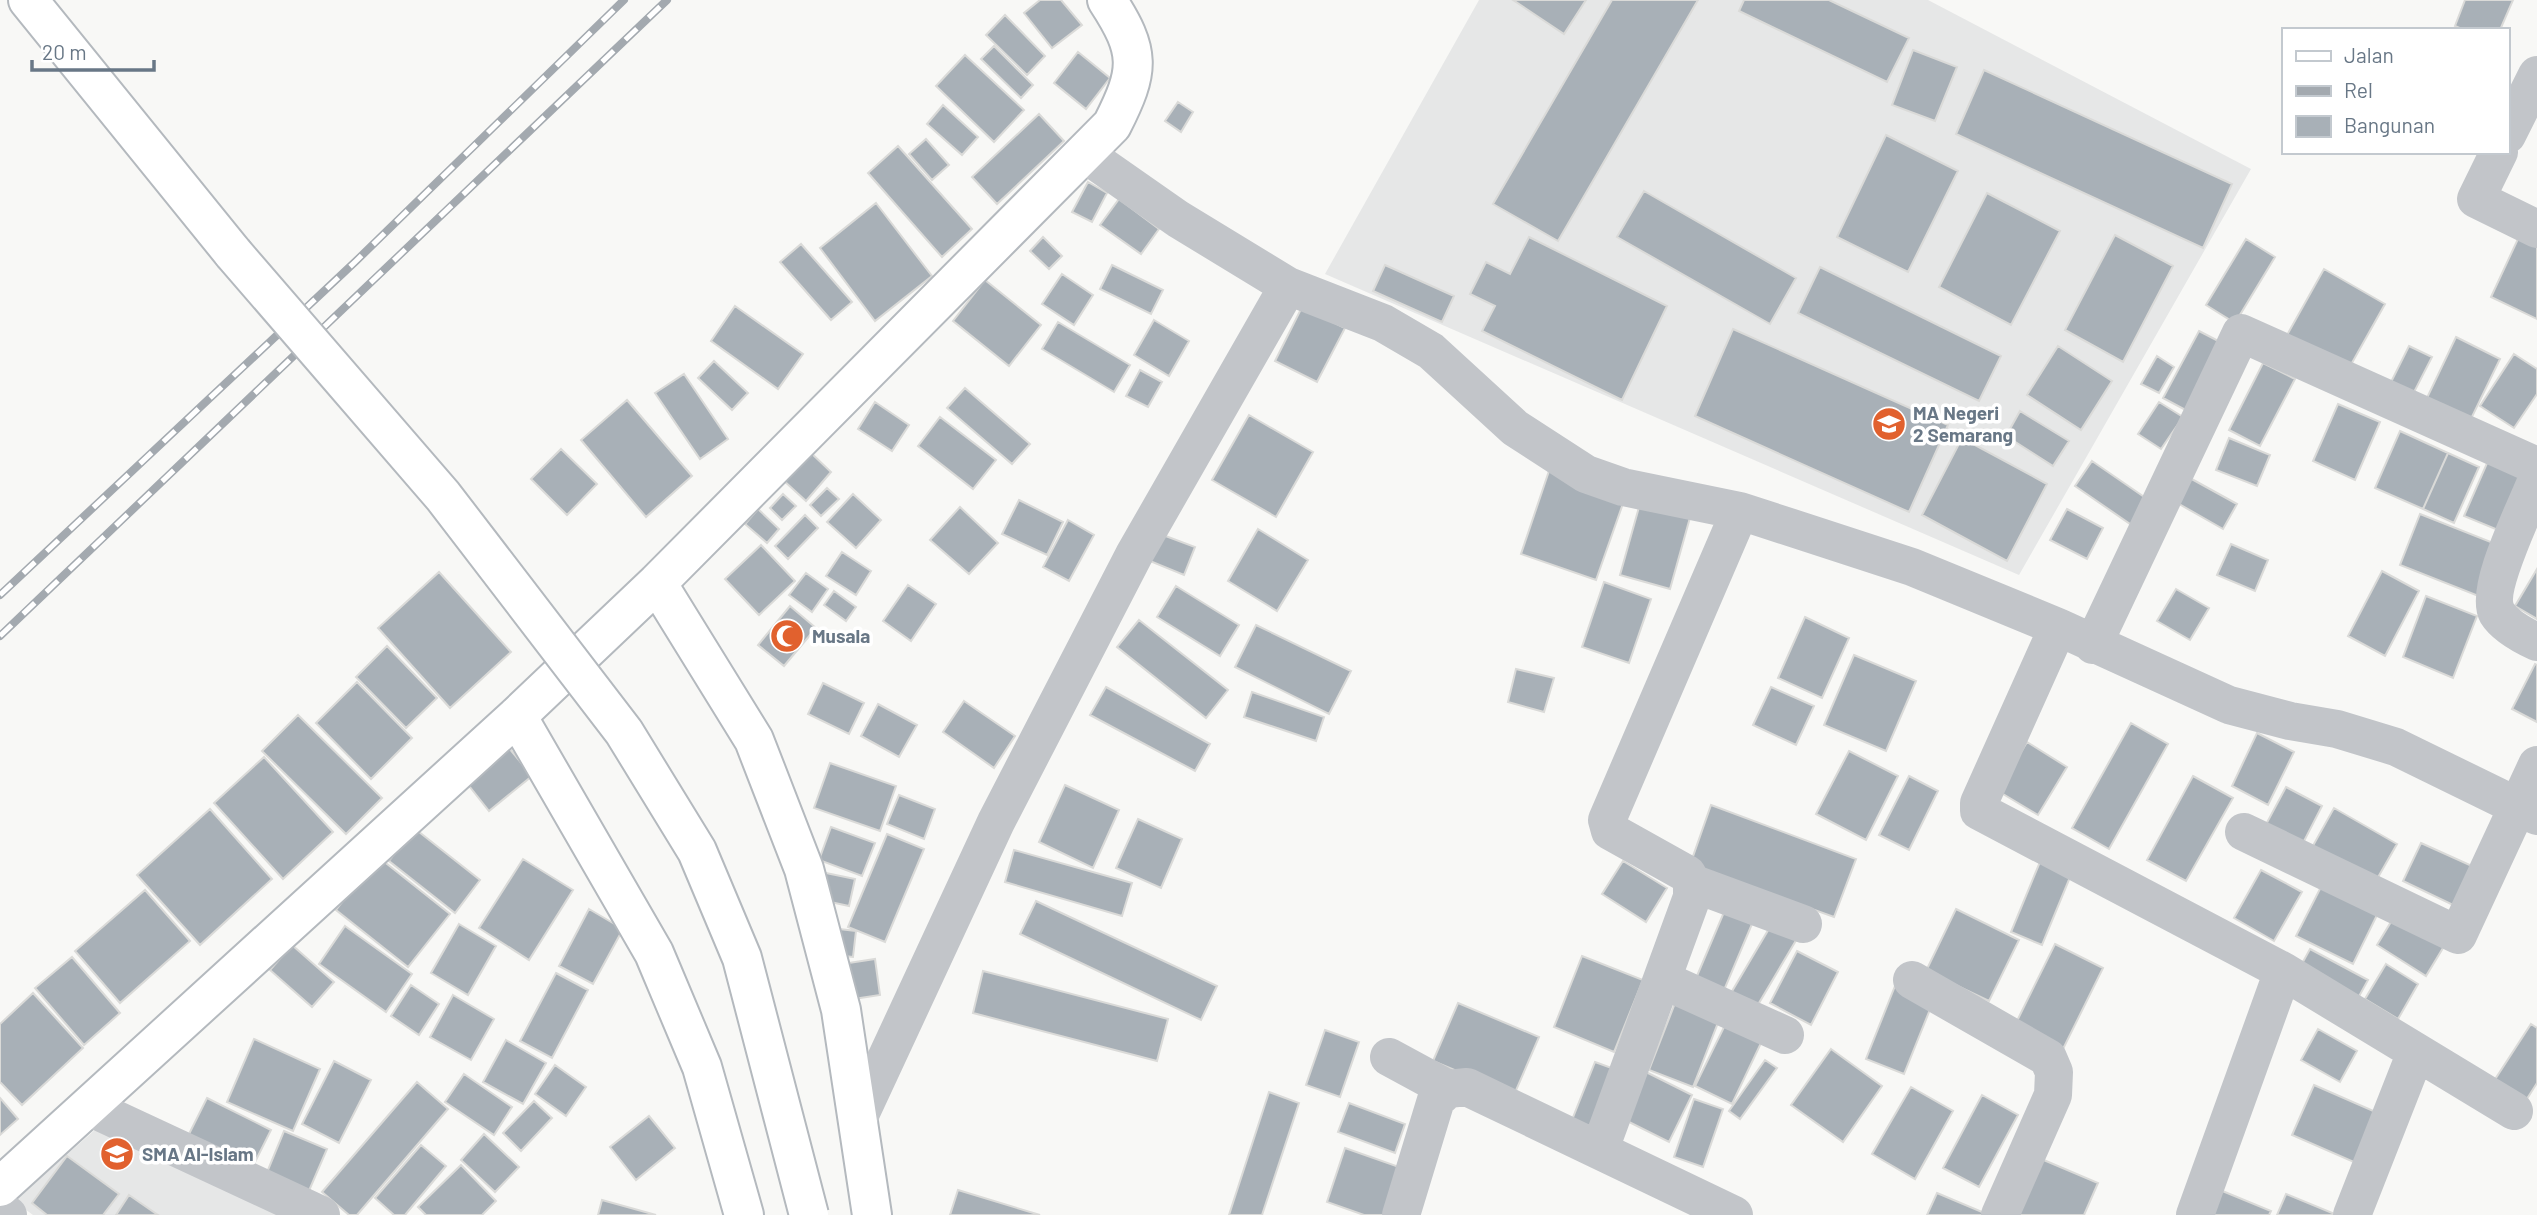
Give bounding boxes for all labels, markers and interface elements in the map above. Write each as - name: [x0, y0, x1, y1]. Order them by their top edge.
- scale bar: [32, 28, 154, 72]
- legend: [2282, 28, 2509, 154]
- text: 20 m: [42, 39, 87, 64]
- text: Jalan: [2344, 42, 2394, 67]
- text: Rel: [2344, 77, 2373, 102]
- text: Bangunan: [2344, 112, 2435, 137]
- place label: MA Negeri 2 Semarang: [1913, 401, 2013, 446]
- school or university icon: MA Negeri 2 Semarang: [1870, 405, 1908, 443]
- mosque icon: Musala: [768, 617, 806, 655]
- place label: Musala: [812, 624, 870, 647]
- school or university icon: SMA Al-Islam: [98, 1135, 136, 1173]
- place label: SMA Al-Islam: [142, 1142, 254, 1165]

